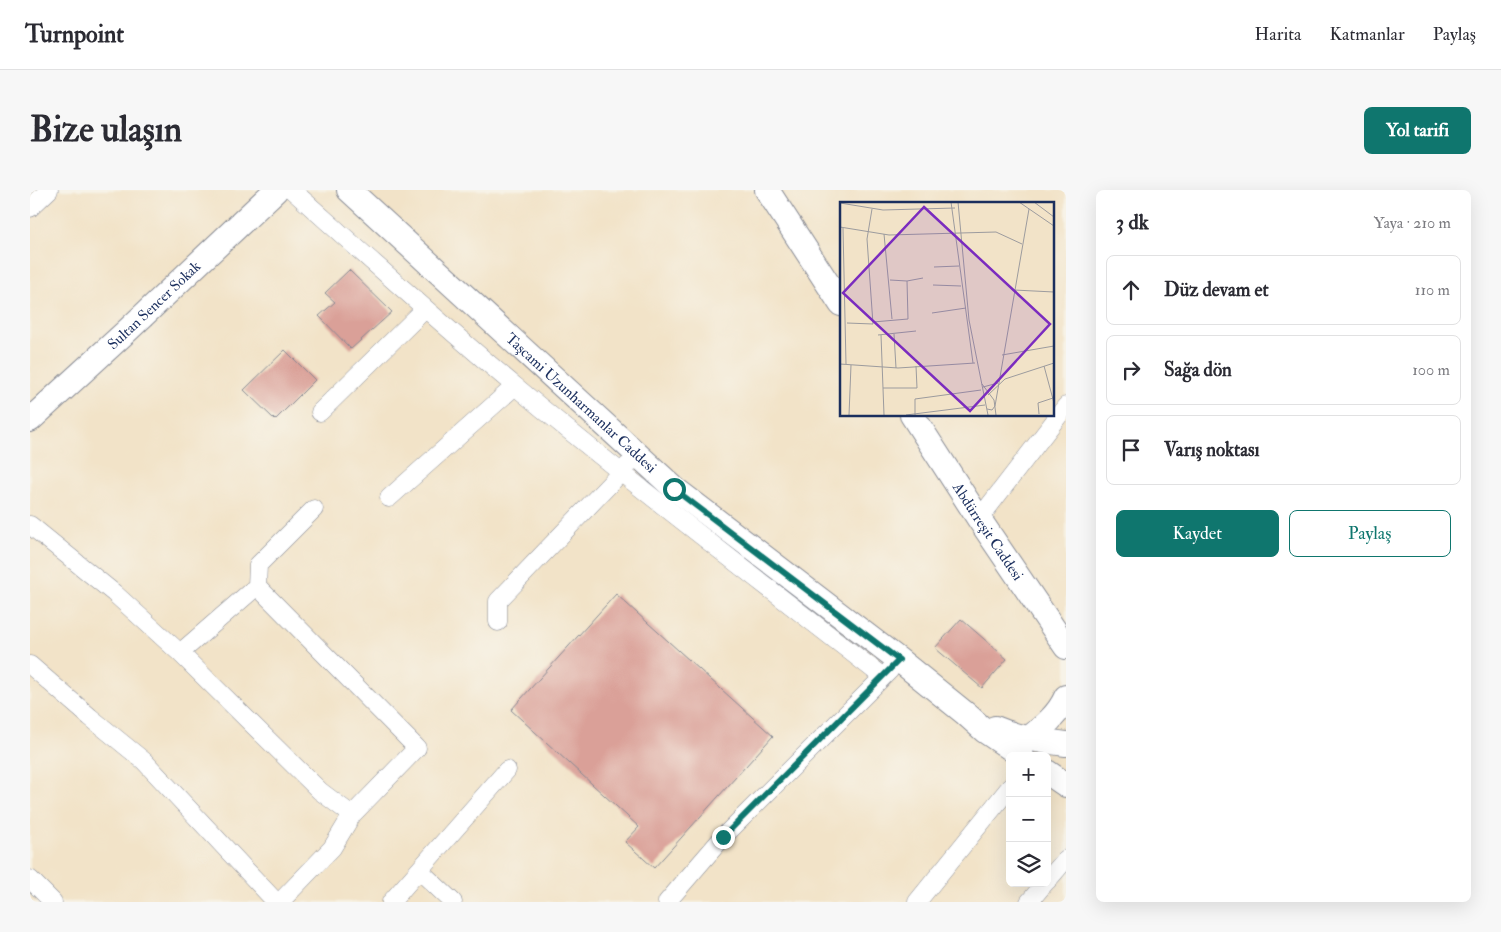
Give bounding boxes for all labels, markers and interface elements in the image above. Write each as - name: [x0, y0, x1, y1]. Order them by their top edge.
- text: Turnpoint: [25, 19, 124, 50]
- text: Harita: [1255, 23, 1301, 46]
- text: Katmanlar: [1329, 23, 1405, 46]
- text: Paylaş: [1433, 23, 1476, 46]
- button: Yol tarifi: [1364, 107, 1471, 154]
- text: Bize ulaşın: [30, 108, 182, 152]
- inset map: [840, 202, 1054, 416]
- text: 3 dk: [1116, 209, 1149, 236]
- text: Yaya · 210 m: [1374, 213, 1451, 233]
- street label: Sultan Sencer Sokak: [103, 257, 205, 354]
- icon: ahead: [1117, 276, 1145, 304]
- text: Düz devam et: [1164, 278, 1269, 302]
- text: 110 m: [1415, 280, 1450, 300]
- street label: Taşcami Uzunharmanlar Caddesi: [502, 329, 661, 477]
- icon: right: [1117, 356, 1145, 384]
- text: Sağa dön: [1164, 358, 1232, 382]
- text: 100 m: [1412, 360, 1450, 380]
- icon: arrive: [1117, 436, 1145, 464]
- text: Varış noktası: [1164, 438, 1260, 462]
- route start: [663, 478, 686, 501]
- street label: Abdürreşit Caddesi: [948, 478, 1027, 584]
- button: Kaydet: [1116, 510, 1279, 557]
- button: Paylaş: [1289, 510, 1451, 557]
- map controls: [1006, 752, 1051, 887]
- button: +: [1006, 752, 1051, 797]
- button: −: [1006, 797, 1051, 842]
- route end: [712, 826, 735, 849]
- button: layers: [1006, 842, 1051, 887]

